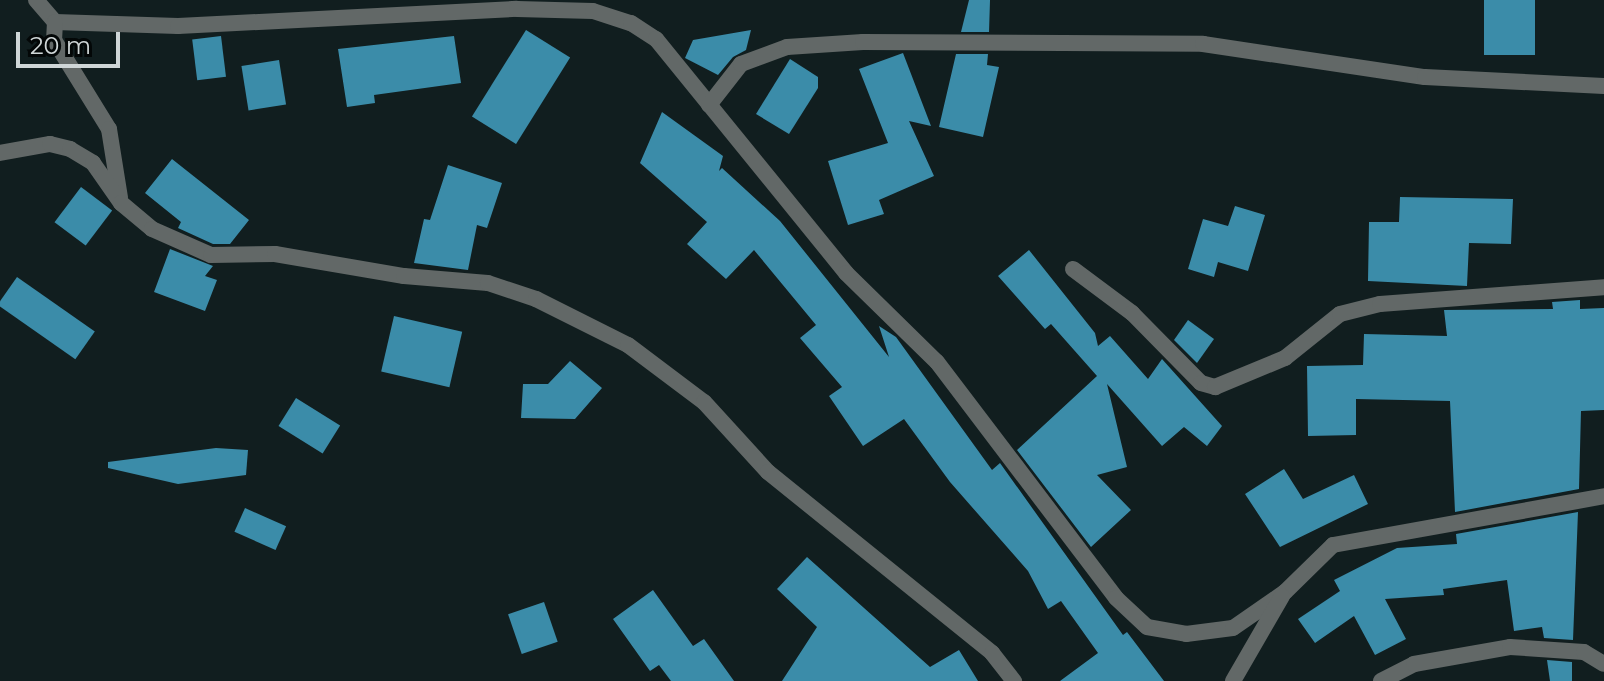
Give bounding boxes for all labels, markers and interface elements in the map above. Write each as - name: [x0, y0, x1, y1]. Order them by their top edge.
- scale bar: [20, 16, 124, 66]
- text: 20 m: [30, 31, 91, 60]

